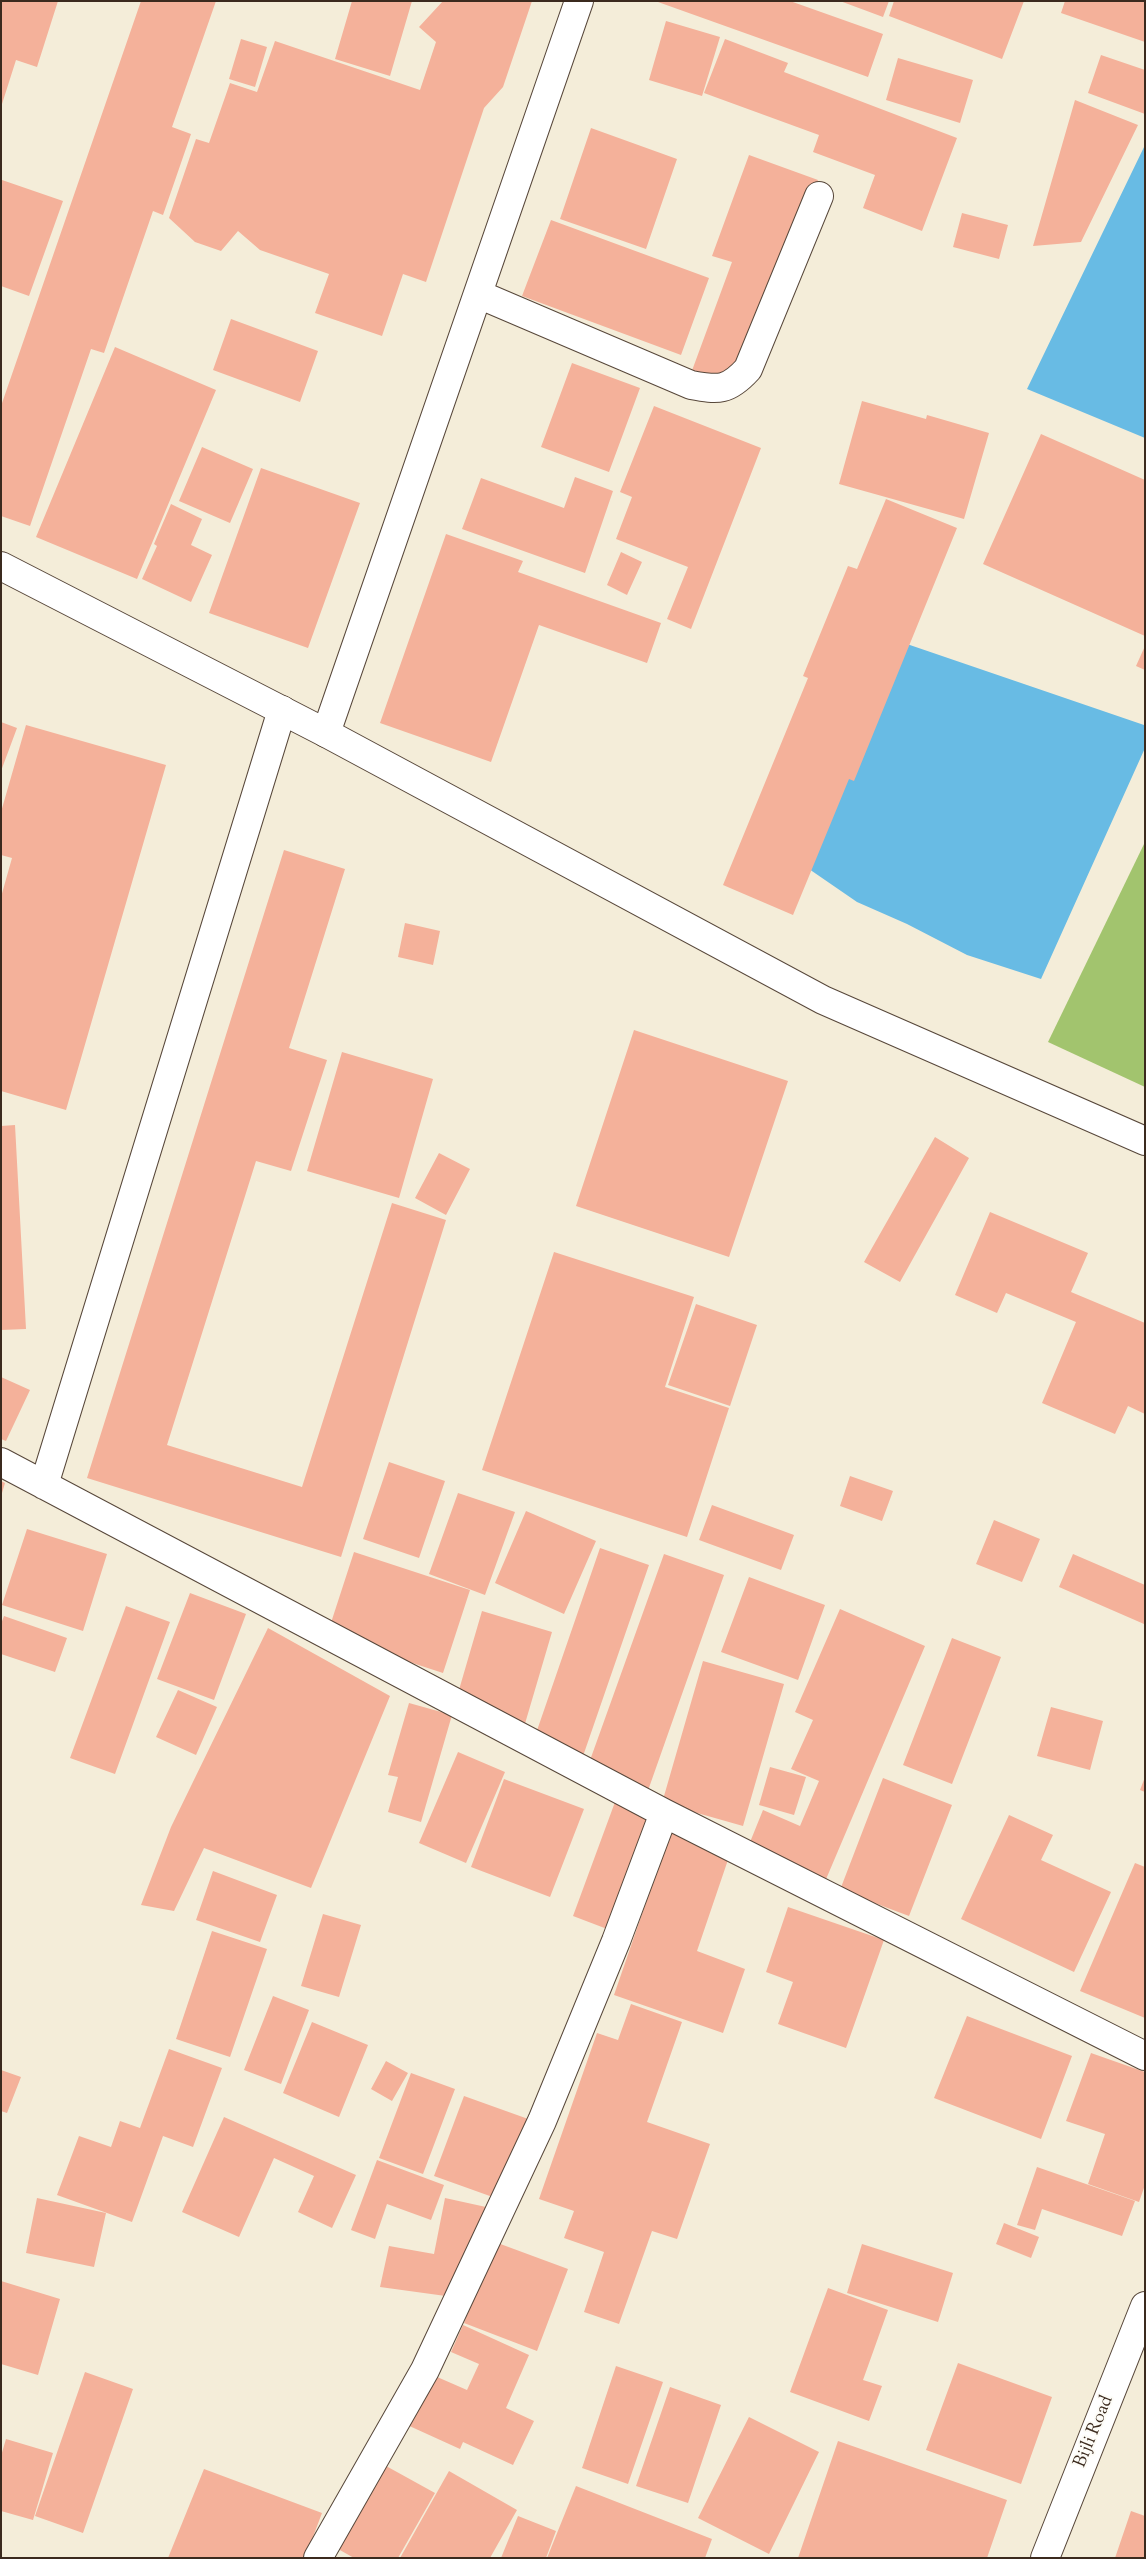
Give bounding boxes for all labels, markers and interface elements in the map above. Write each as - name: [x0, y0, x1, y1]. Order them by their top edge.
- street label: Bijli Road: [1071, 2393, 1119, 2471]

